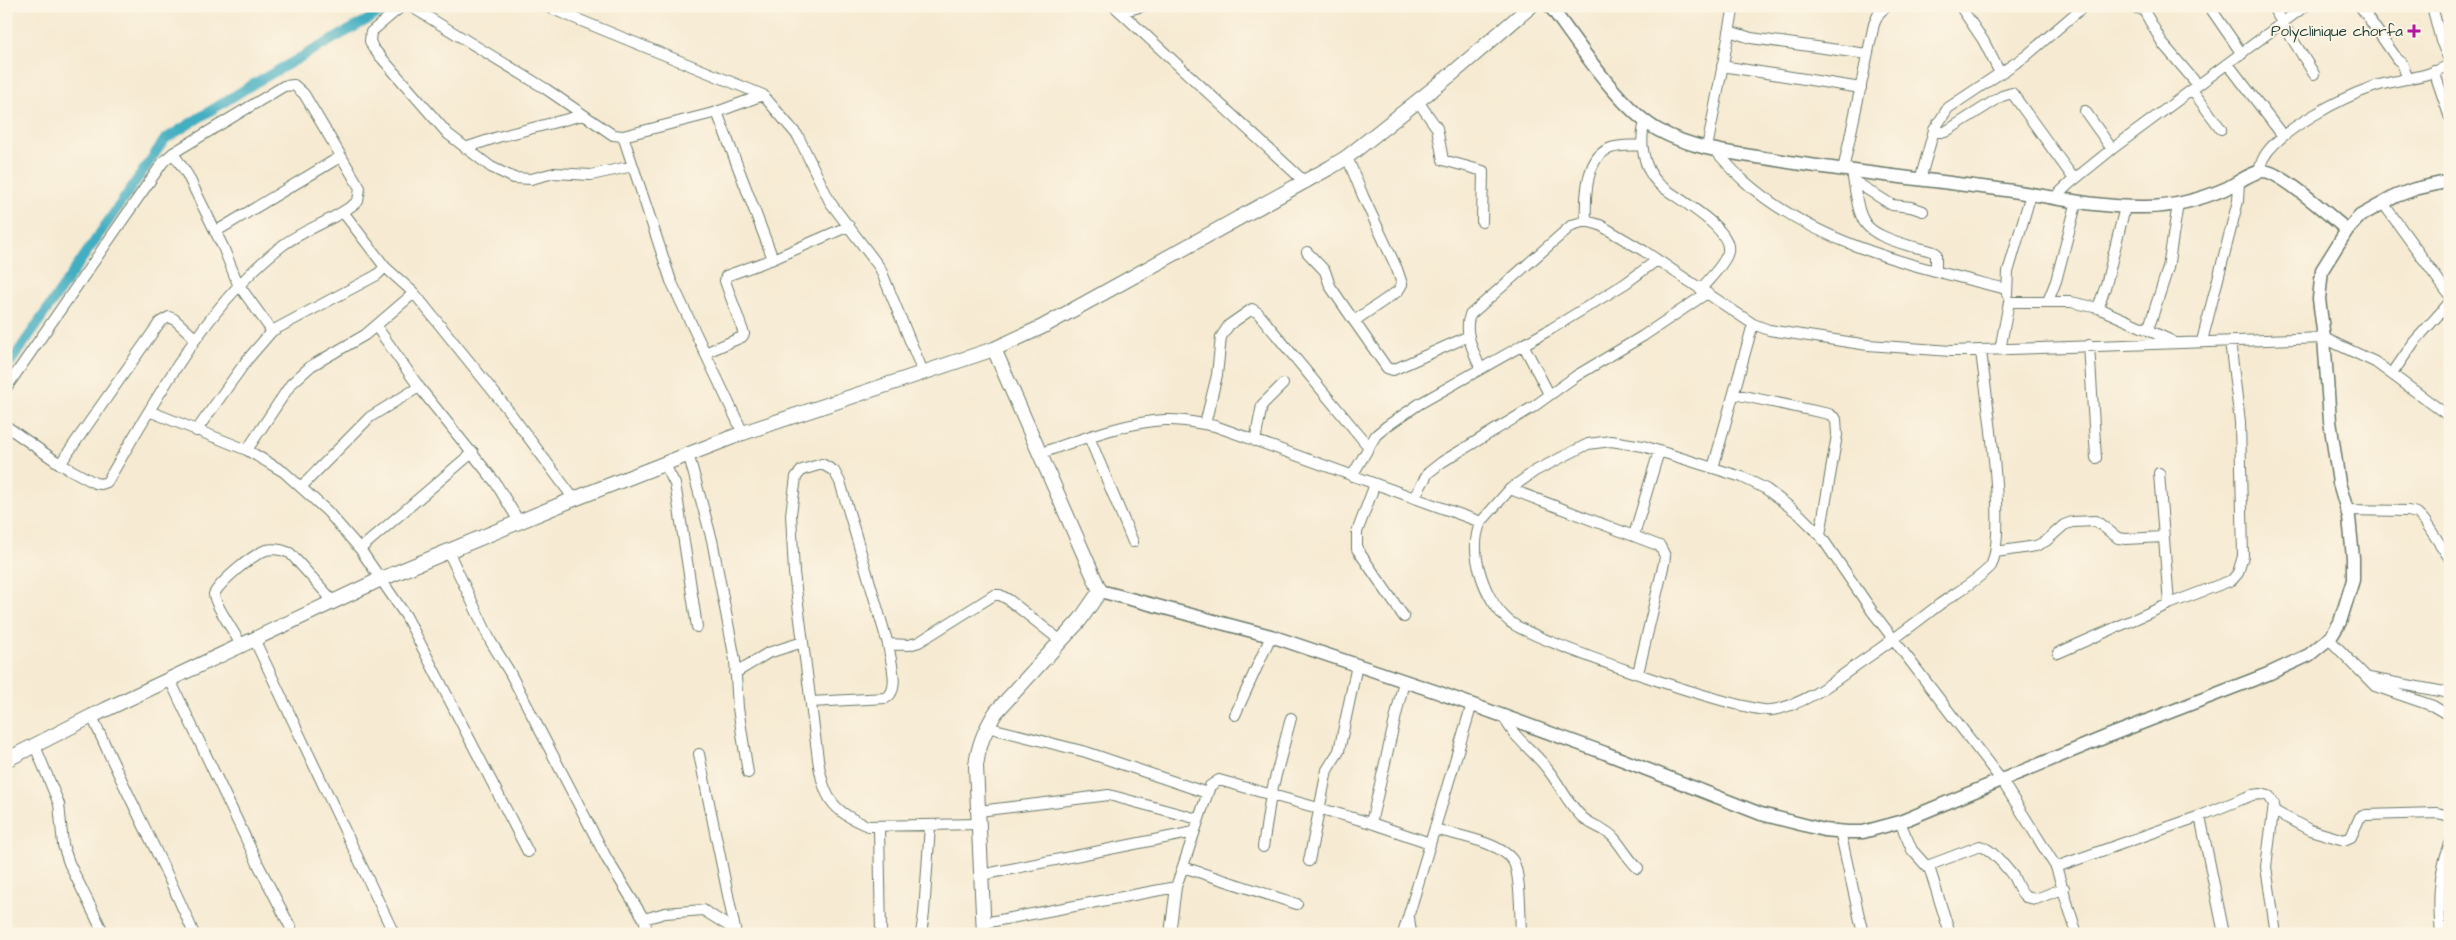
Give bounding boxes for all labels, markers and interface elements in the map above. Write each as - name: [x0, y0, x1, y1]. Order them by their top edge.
- place label: Polyclinique chorfa: [2271, 21, 2403, 43]
- marker: Polyclinique chorfa: [2407, 24, 2421, 38]

